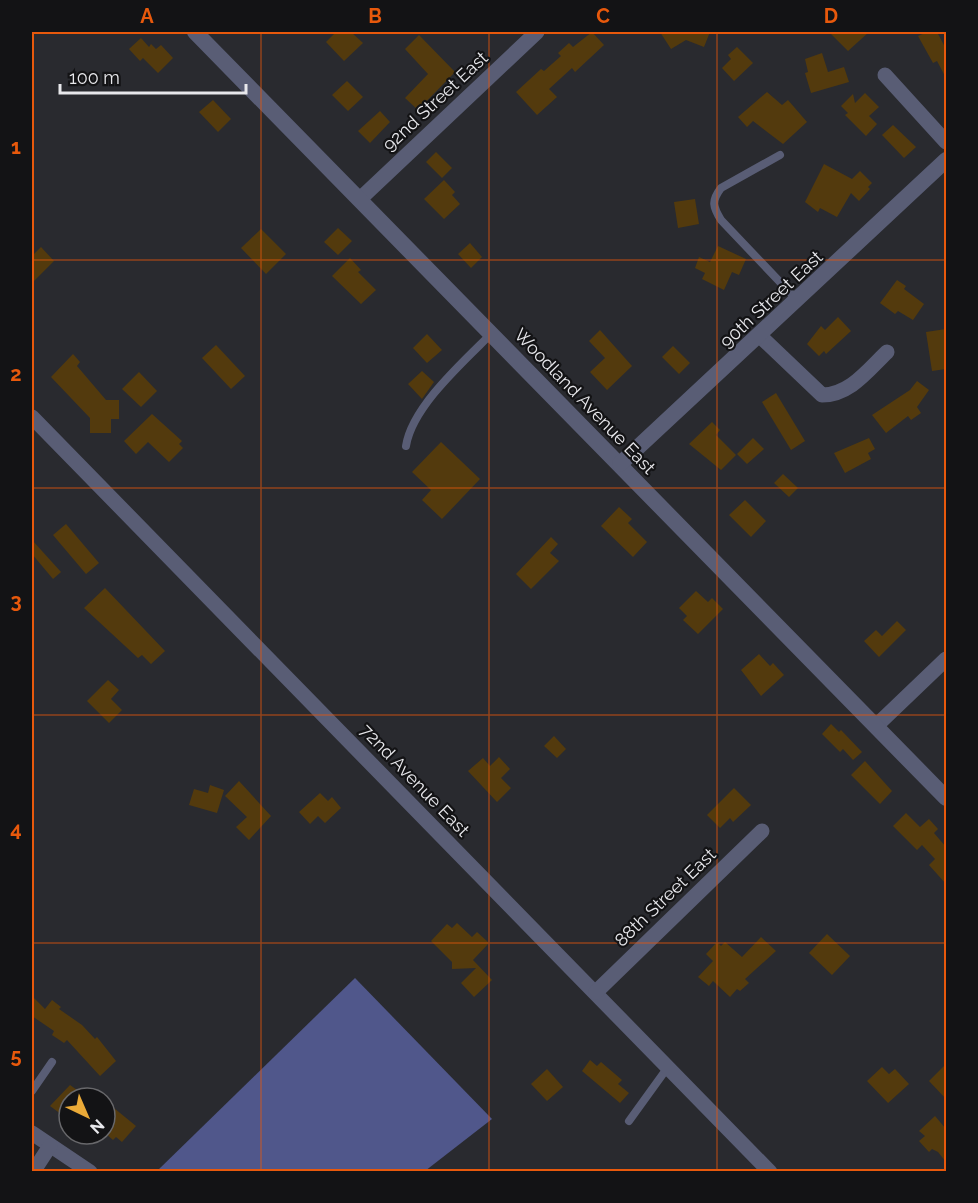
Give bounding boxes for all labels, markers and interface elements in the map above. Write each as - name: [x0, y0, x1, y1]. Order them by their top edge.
- text: A: [140, 4, 154, 28]
- text: B: [368, 4, 382, 28]
- text: C: [596, 4, 610, 28]
- text: D: [824, 4, 838, 28]
- street label: 92nd Street East: [378, 47, 492, 155]
- scale bar: [60, 57, 246, 95]
- text: 100 m: [69, 67, 120, 88]
- text: 1: [11, 135, 21, 159]
- street label: 90th Street East: [715, 246, 827, 352]
- street label: Woodland Avenue East: [510, 324, 660, 478]
- text: 2: [10, 362, 22, 386]
- text: 3: [10, 589, 22, 613]
- street label: 72nd Avenue East: [356, 719, 474, 841]
- text: 4: [10, 817, 22, 841]
- street label: 88th Street East: [610, 843, 720, 951]
- text: 5: [10, 1044, 22, 1068]
- north arrow: [57, 1086, 117, 1146]
- text: N: [86, 1115, 108, 1138]

